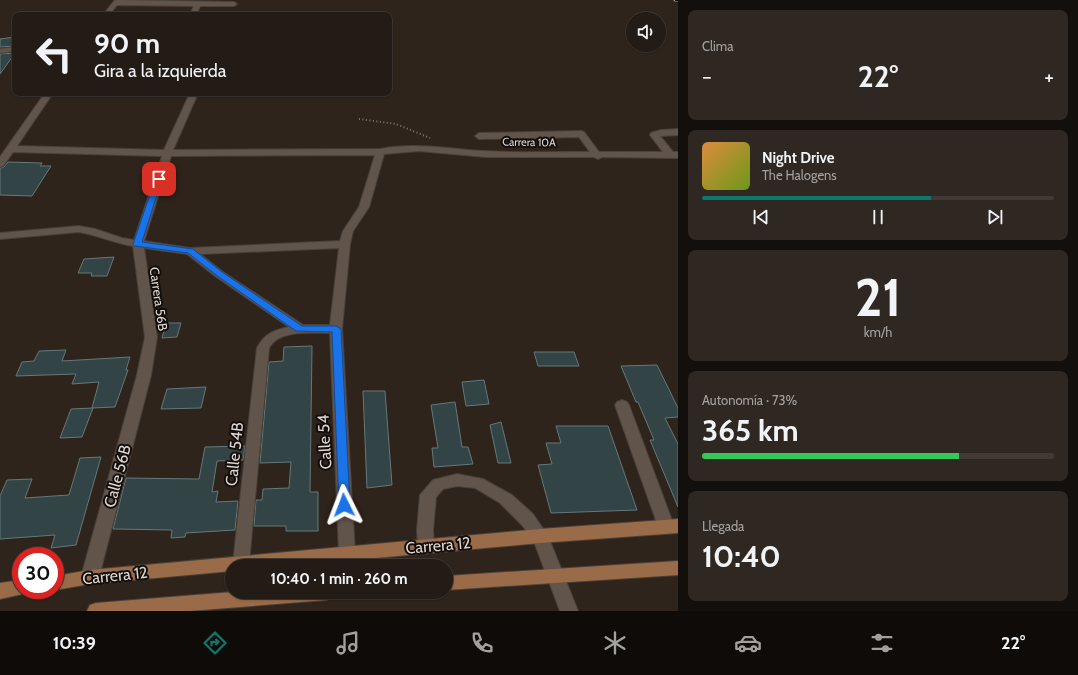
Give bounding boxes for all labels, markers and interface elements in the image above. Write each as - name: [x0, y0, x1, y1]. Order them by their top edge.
- map controls: [626, 12, 666, 52]
- button: sound: [626, 12, 666, 52]
- text: 90 m: [94, 26, 160, 60]
- icon: left: [28, 28, 80, 80]
- text: Clima: [702, 38, 733, 54]
- text: 22°: [858, 58, 898, 95]
- text: Gira a la izquierda: [94, 60, 226, 82]
- text: −: [702, 63, 712, 90]
- text: +: [1044, 63, 1054, 90]
- street label: Carrera 10A: [502, 135, 556, 149]
- text: Night Drive: [762, 149, 835, 167]
- pin: [142, 162, 176, 196]
- text: The Halogens: [762, 167, 837, 183]
- icon: arrive: [148, 168, 170, 190]
- icon: previous: [750, 206, 772, 228]
- icon: pause: [867, 206, 889, 228]
- icon: next: [984, 206, 1006, 228]
- street label: Carrera 56B: [147, 266, 171, 332]
- text: 21: [855, 266, 901, 329]
- text: km/h: [864, 324, 892, 340]
- text: Autonomía · 73%: [702, 392, 797, 408]
- text: 365 km: [702, 412, 799, 449]
- street label: Calle 54: [314, 414, 335, 470]
- street label: Calle 54B: [222, 421, 247, 487]
- street label: Calle 56B: [100, 442, 135, 510]
- position arrow: [323, 484, 365, 526]
- text: Llegada: [702, 518, 744, 534]
- street label: Carrera 12: [405, 533, 471, 558]
- text: 10:40: [702, 538, 781, 575]
- speed limit sign: 30: [12, 547, 64, 599]
- street label: Carrera 12: [82, 563, 149, 588]
- text: 10:40 · 1 min · 260 m: [270, 570, 408, 588]
- icon: directions: [201, 629, 229, 657]
- icon: music: [334, 629, 362, 657]
- icon: phone: [468, 629, 496, 657]
- icon: climate: [601, 629, 629, 657]
- icon: car: [734, 629, 762, 657]
- icon: filters: [868, 629, 896, 657]
- text: 10:39: [53, 632, 96, 654]
- text: 22°: [1001, 632, 1025, 654]

